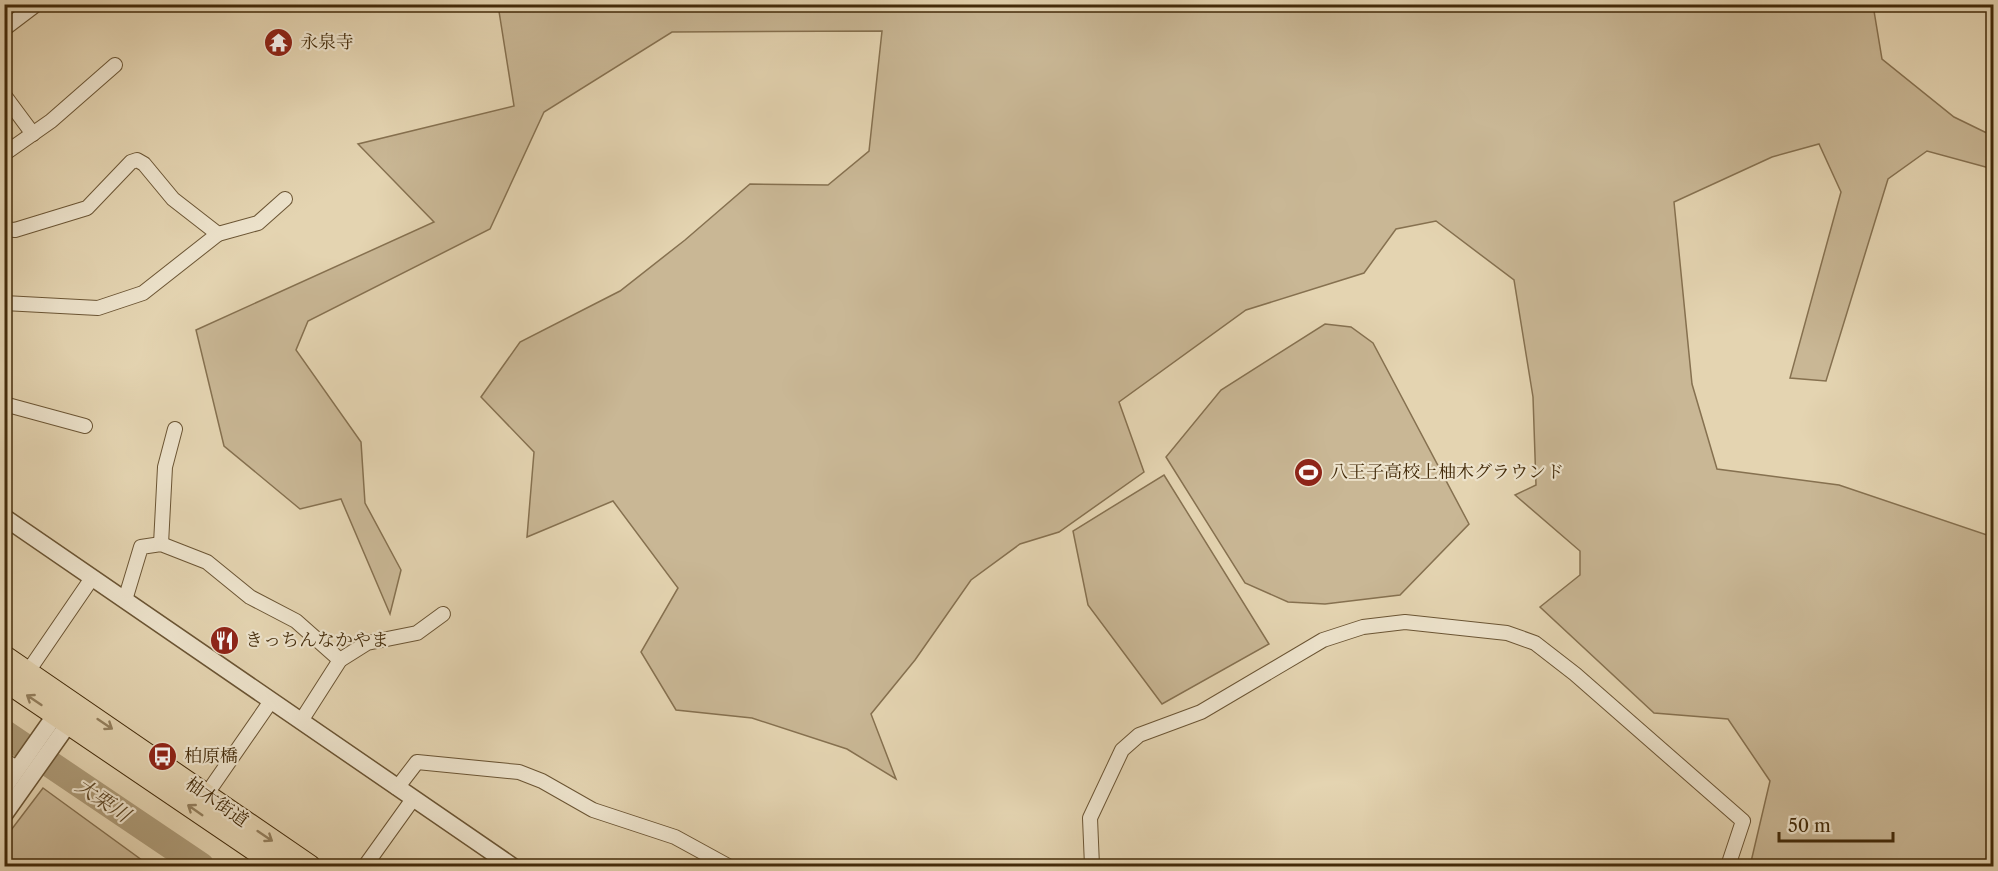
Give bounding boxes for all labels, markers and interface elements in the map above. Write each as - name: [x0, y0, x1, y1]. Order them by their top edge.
- temple icon: 永泉寺: [263, 26, 295, 58]
- place label: 永泉寺: [300, 31, 354, 53]
- sports icon: 八王子高校上柚木グラウンド: [1293, 456, 1325, 488]
- place label: 八王子高校上柚木グラウンド: [1330, 461, 1564, 483]
- restaurant icon: きっちんなかやま: [208, 624, 240, 656]
- place label: きっちんなかやま: [245, 629, 389, 651]
- one-way arrow: [26, 694, 43, 706]
- one-way arrow: [96, 718, 113, 730]
- bus stop icon: 柏原橋: [147, 740, 179, 772]
- place label: 柏原橋: [184, 745, 238, 767]
- street label: 柚木街道: [181, 772, 253, 832]
- water label: 大栗川: [71, 773, 136, 828]
- one-way arrow: [187, 803, 204, 816]
- scale bar: [1779, 805, 1893, 843]
- text: 50 m: [1788, 815, 1831, 837]
- one-way arrow: [256, 830, 273, 842]

